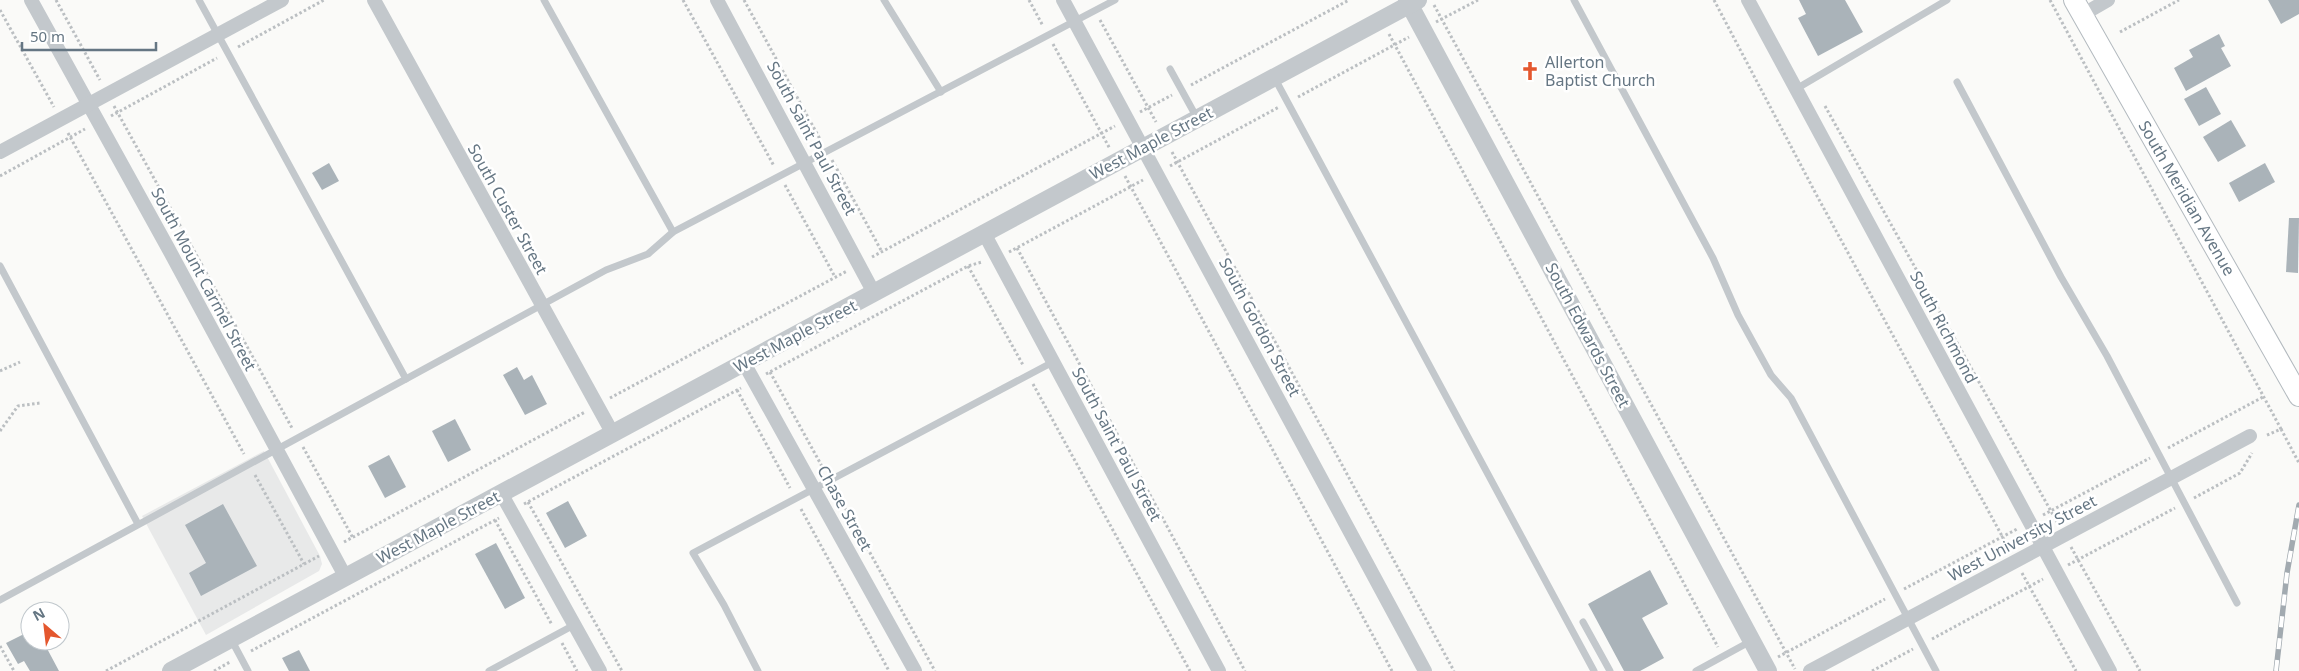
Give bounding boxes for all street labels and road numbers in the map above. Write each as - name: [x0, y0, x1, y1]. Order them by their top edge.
- street label: South Saint Paul Street: [762, 57, 862, 219]
- street label: West Maple Street: [1086, 101, 1217, 185]
- street label: South Meridian Avenue: [2134, 116, 2240, 280]
- street label: South Custer Street: [463, 140, 553, 278]
- street label: South Mount Carmel Street: [146, 183, 262, 375]
- street label: South Gordon Street: [1214, 254, 1306, 400]
- street label: South Edwards Street: [1540, 259, 1636, 411]
- street label: South Richmond: [1905, 267, 1983, 387]
- street label: West Maple Street: [730, 294, 861, 378]
- street label: South Saint Paul Street: [1067, 363, 1167, 525]
- street label: Chase Street: [812, 461, 878, 555]
- street label: West Maple Street: [373, 485, 504, 569]
- street label: West University Street: [1944, 489, 2100, 586]

